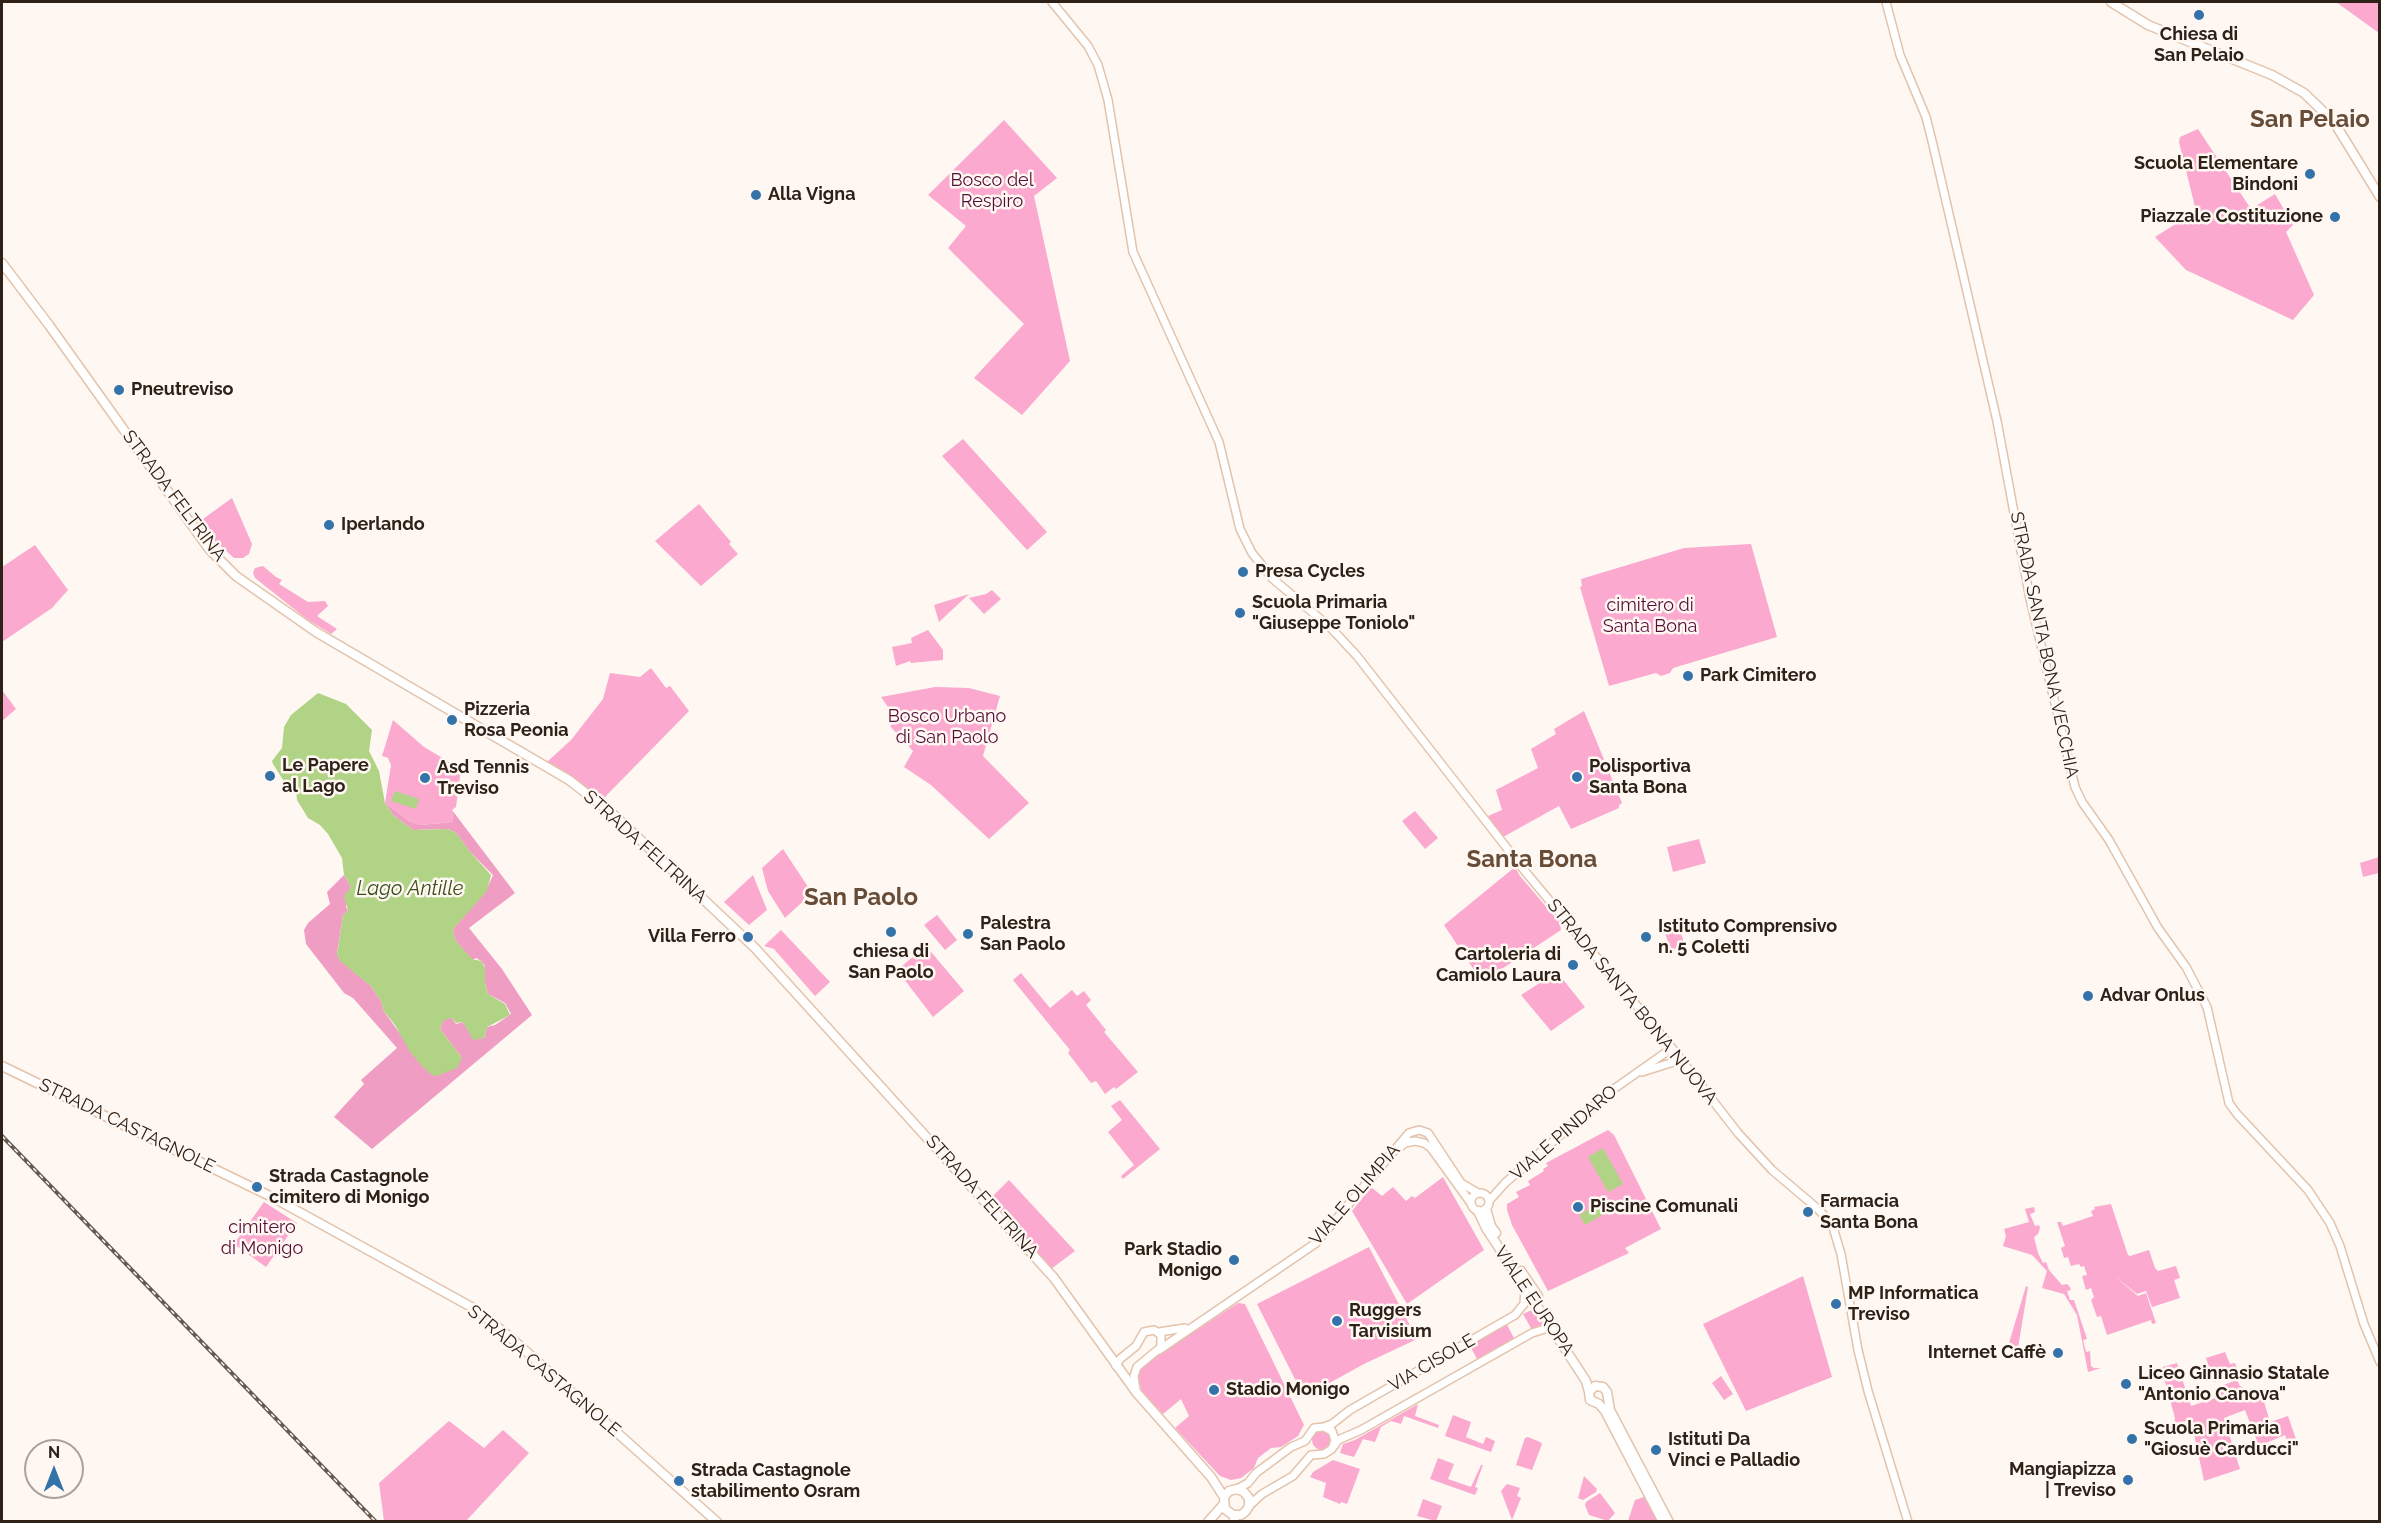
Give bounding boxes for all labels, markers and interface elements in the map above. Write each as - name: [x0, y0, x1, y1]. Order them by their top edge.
- marker: Chiesa di San Pelaio: [2192, 8, 2206, 22]
- place label: Chiesa di San Pelaio: [2154, 24, 2244, 66]
- district label: San Pelaio: [2250, 106, 2370, 134]
- place label: Scuola Elementare Bindoni: [2134, 153, 2298, 195]
- marker: Scuola Elementare Bindoni: [2303, 167, 2317, 181]
- park label: Bosco del Respiro: [950, 170, 1034, 213]
- place label: Alla Vigna: [768, 184, 855, 206]
- marker: Alla Vigna: [749, 188, 763, 202]
- place label: Piazzale Costituzione: [2140, 206, 2323, 228]
- marker: Piazzale Costituzione: [2328, 210, 2342, 224]
- place label: Pneutreviso: [131, 379, 234, 401]
- marker: Pneutreviso: [112, 383, 126, 397]
- street label: STRADA FELTRINA: [118, 426, 230, 566]
- street label: STRADA SANTA BONA VECCHIA: [2005, 510, 2083, 780]
- place label: Iperlando: [341, 514, 425, 536]
- marker: Iperlando: [322, 518, 336, 532]
- place label: Presa Cycles: [1255, 561, 1365, 583]
- marker: Presa Cycles: [1236, 565, 1250, 579]
- place label: Scuola Primaria "Giuseppe Toniolo": [1252, 592, 1415, 634]
- park label: cimitero di Santa Bona: [1603, 595, 1697, 638]
- marker: Scuola Primaria "Giuseppe Toniolo": [1233, 606, 1247, 620]
- place label: Park Cimitero: [1700, 665, 1816, 687]
- marker: Park Cimitero: [1681, 669, 1695, 683]
- place label: Pizzeria Rosa Peonia: [464, 699, 569, 742]
- park label: Bosco Urbano di San Paolo: [888, 706, 1006, 748]
- marker: Pizzeria Rosa Peonia: [445, 713, 459, 727]
- place label: Le Papere al Lago: [282, 755, 369, 798]
- place label: Polisportiva Santa Bona: [1589, 756, 1691, 798]
- place label: Asd Tennis Treviso: [437, 757, 529, 800]
- marker: Le Papere al Lago: [263, 769, 277, 783]
- marker: Polisportiva Santa Bona: [1570, 770, 1584, 784]
- marker: Asd Tennis Treviso: [418, 771, 432, 785]
- street label: STRADA FELTRINA: [579, 786, 711, 908]
- district label: Santa Bona: [1467, 846, 1597, 874]
- water label: Lago Antille: [357, 877, 463, 901]
- district label: San Paolo: [804, 884, 918, 912]
- street label: STRADA SANTA BONA NUOVA: [1542, 895, 1722, 1109]
- place label: Palestra San Paolo: [980, 913, 1065, 956]
- place label: Istituto Comprensivo n. 5 Coletti: [1658, 916, 1837, 958]
- marker: chiesa di San Paolo: [884, 925, 898, 939]
- place label: Villa Ferro: [648, 926, 736, 948]
- marker: Palestra San Paolo: [961, 927, 975, 941]
- marker: Villa Ferro: [741, 930, 755, 944]
- marker: Istituto Comprensivo n. 5 Coletti: [1639, 930, 1653, 944]
- place label: chiesa di San Paolo: [848, 941, 934, 984]
- place label: Cartoleria di Camiolo Laura: [1436, 944, 1561, 986]
- marker: Cartoleria di Camiolo Laura: [1566, 958, 1580, 972]
- place label: Advar Onlus: [2100, 985, 2205, 1007]
- marker: Advar Onlus: [2081, 989, 2095, 1003]
- street label: STRADA CASTAGNOLE: [35, 1074, 219, 1178]
- street label: VIALE PINDARO: [1506, 1081, 1622, 1185]
- street label: STRADA FELTRINA: [921, 1131, 1043, 1263]
- street label: VIALE OLIMPIA: [1305, 1140, 1405, 1250]
- place label: Strada Castagnole cimitero di Monigo: [269, 1166, 429, 1208]
- marker: Strada Castagnole cimitero di Monigo: [250, 1180, 264, 1194]
- place label: Farmacia Santa Bona: [1820, 1191, 1918, 1234]
- place label: Piscine Comunali: [1590, 1196, 1738, 1218]
- marker: Piscine Comunali: [1571, 1200, 1585, 1214]
- marker: Farmacia Santa Bona: [1801, 1205, 1815, 1219]
- park label: cimitero di Monigo: [221, 1217, 303, 1260]
- place label: Park Stadio Monigo: [1124, 1239, 1222, 1282]
- street label: VIALE EUROPA: [1489, 1242, 1579, 1360]
- marker: Park Stadio Monigo: [1227, 1253, 1241, 1267]
- place label: MP Informatica Treviso: [1848, 1283, 1978, 1326]
- marker: MP Informatica Treviso: [1829, 1297, 1843, 1311]
- place label: Ruggers Tarvisium: [1349, 1300, 1432, 1342]
- street label: STRADA CASTAGNOLE: [463, 1301, 625, 1441]
- marker: Ruggers Tarvisium: [1330, 1314, 1344, 1328]
- street label: VIA CISOLE: [1385, 1330, 1479, 1396]
- place label: Internet Caffè: [1928, 1342, 2046, 1364]
- marker: Internet Caffè: [2051, 1346, 2065, 1360]
- place label: Liceo Ginnasio Statale "Antonio Canova": [2138, 1363, 2329, 1406]
- marker: Liceo Ginnasio Statale "Antonio Canova": [2119, 1377, 2133, 1391]
- place label: Stadio Monigo: [1226, 1379, 1350, 1401]
- marker: Stadio Monigo: [1207, 1383, 1221, 1397]
- place label: Scuola Primaria "Giosuè Carducci": [2144, 1418, 2299, 1460]
- place label: Istituti Da Vinci e Palladio: [1668, 1429, 1800, 1472]
- marker: Scuola Primaria "Giosuè Carducci": [2125, 1432, 2139, 1446]
- north arrow: [24, 1439, 84, 1499]
- text: N: [48, 1443, 60, 1462]
- marker: Istituti Da Vinci e Palladio: [1649, 1443, 1663, 1457]
- place label: Mangiapizza | Treviso: [2009, 1459, 2116, 1502]
- place label: Strada Castagnole stabilimento Osram: [691, 1460, 860, 1502]
- marker: Mangiapizza | Treviso: [2121, 1473, 2135, 1487]
- marker: Strada Castagnole stabilimento Osram: [672, 1474, 686, 1488]

